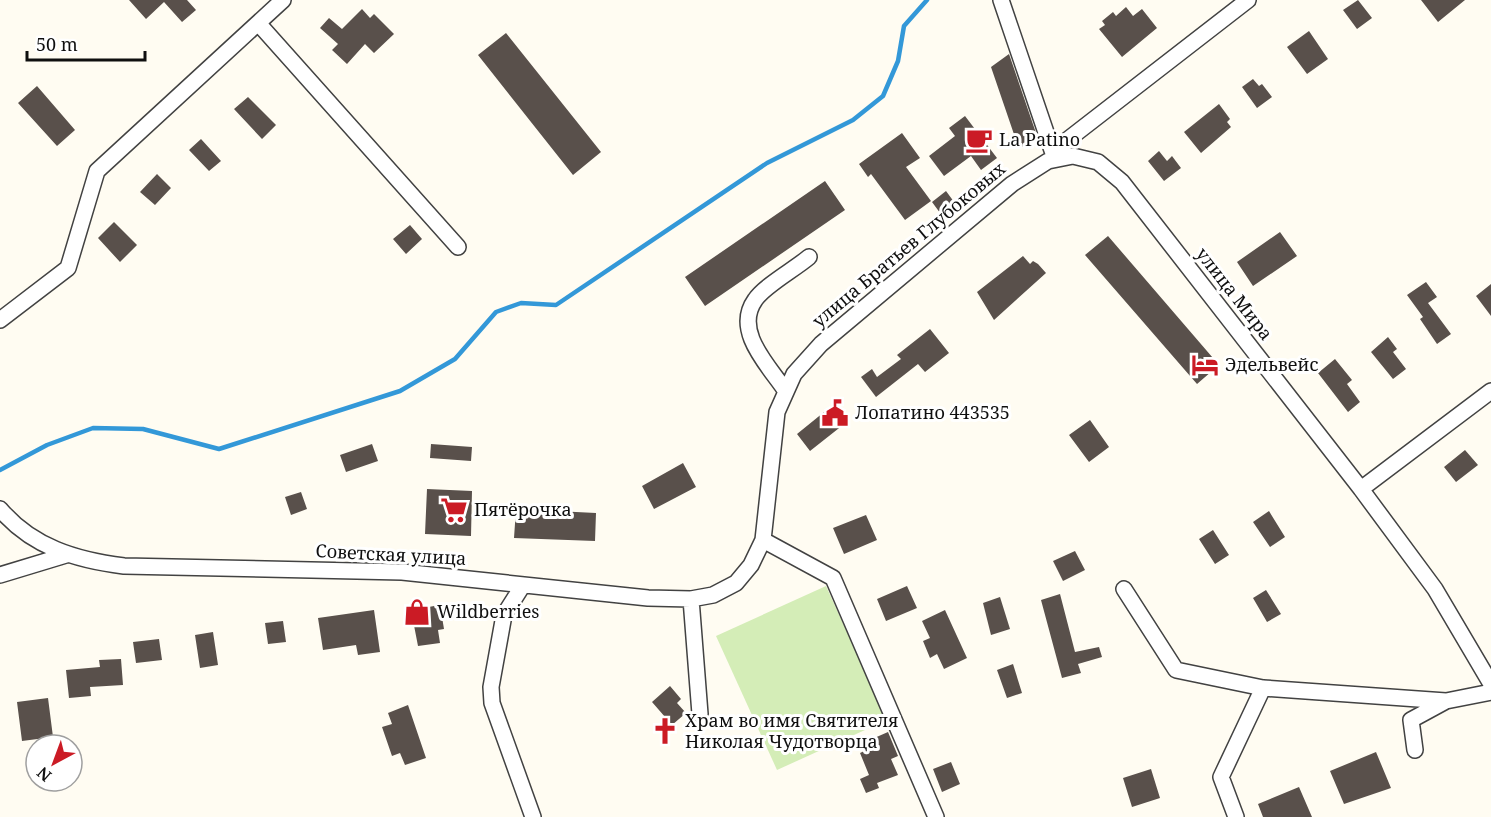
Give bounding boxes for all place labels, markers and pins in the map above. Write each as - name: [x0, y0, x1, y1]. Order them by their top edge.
- cafe icon: La Patino: [964, 125, 994, 155]
- place label: La Patino: [999, 127, 1080, 151]
- hotel icon: Эдельвейс: [1190, 350, 1220, 380]
- place label: Эдельвейс: [1225, 352, 1318, 376]
- public building icon: Лопатино 443535: [820, 398, 850, 428]
- place label: Лопатино 443535: [855, 400, 1010, 424]
- supermarket icon: Пятёрочка: [439, 495, 469, 525]
- place label: Пятёрочка: [474, 497, 572, 521]
- shop icon: Wildberries: [402, 597, 432, 627]
- place label: Wildberries: [437, 599, 539, 623]
- place label: Храм во имя Святителя Николая Чудотворца: [685, 708, 899, 753]
- church icon: Храм во имя Святителя Николая Чудотворца: [650, 716, 680, 746]

